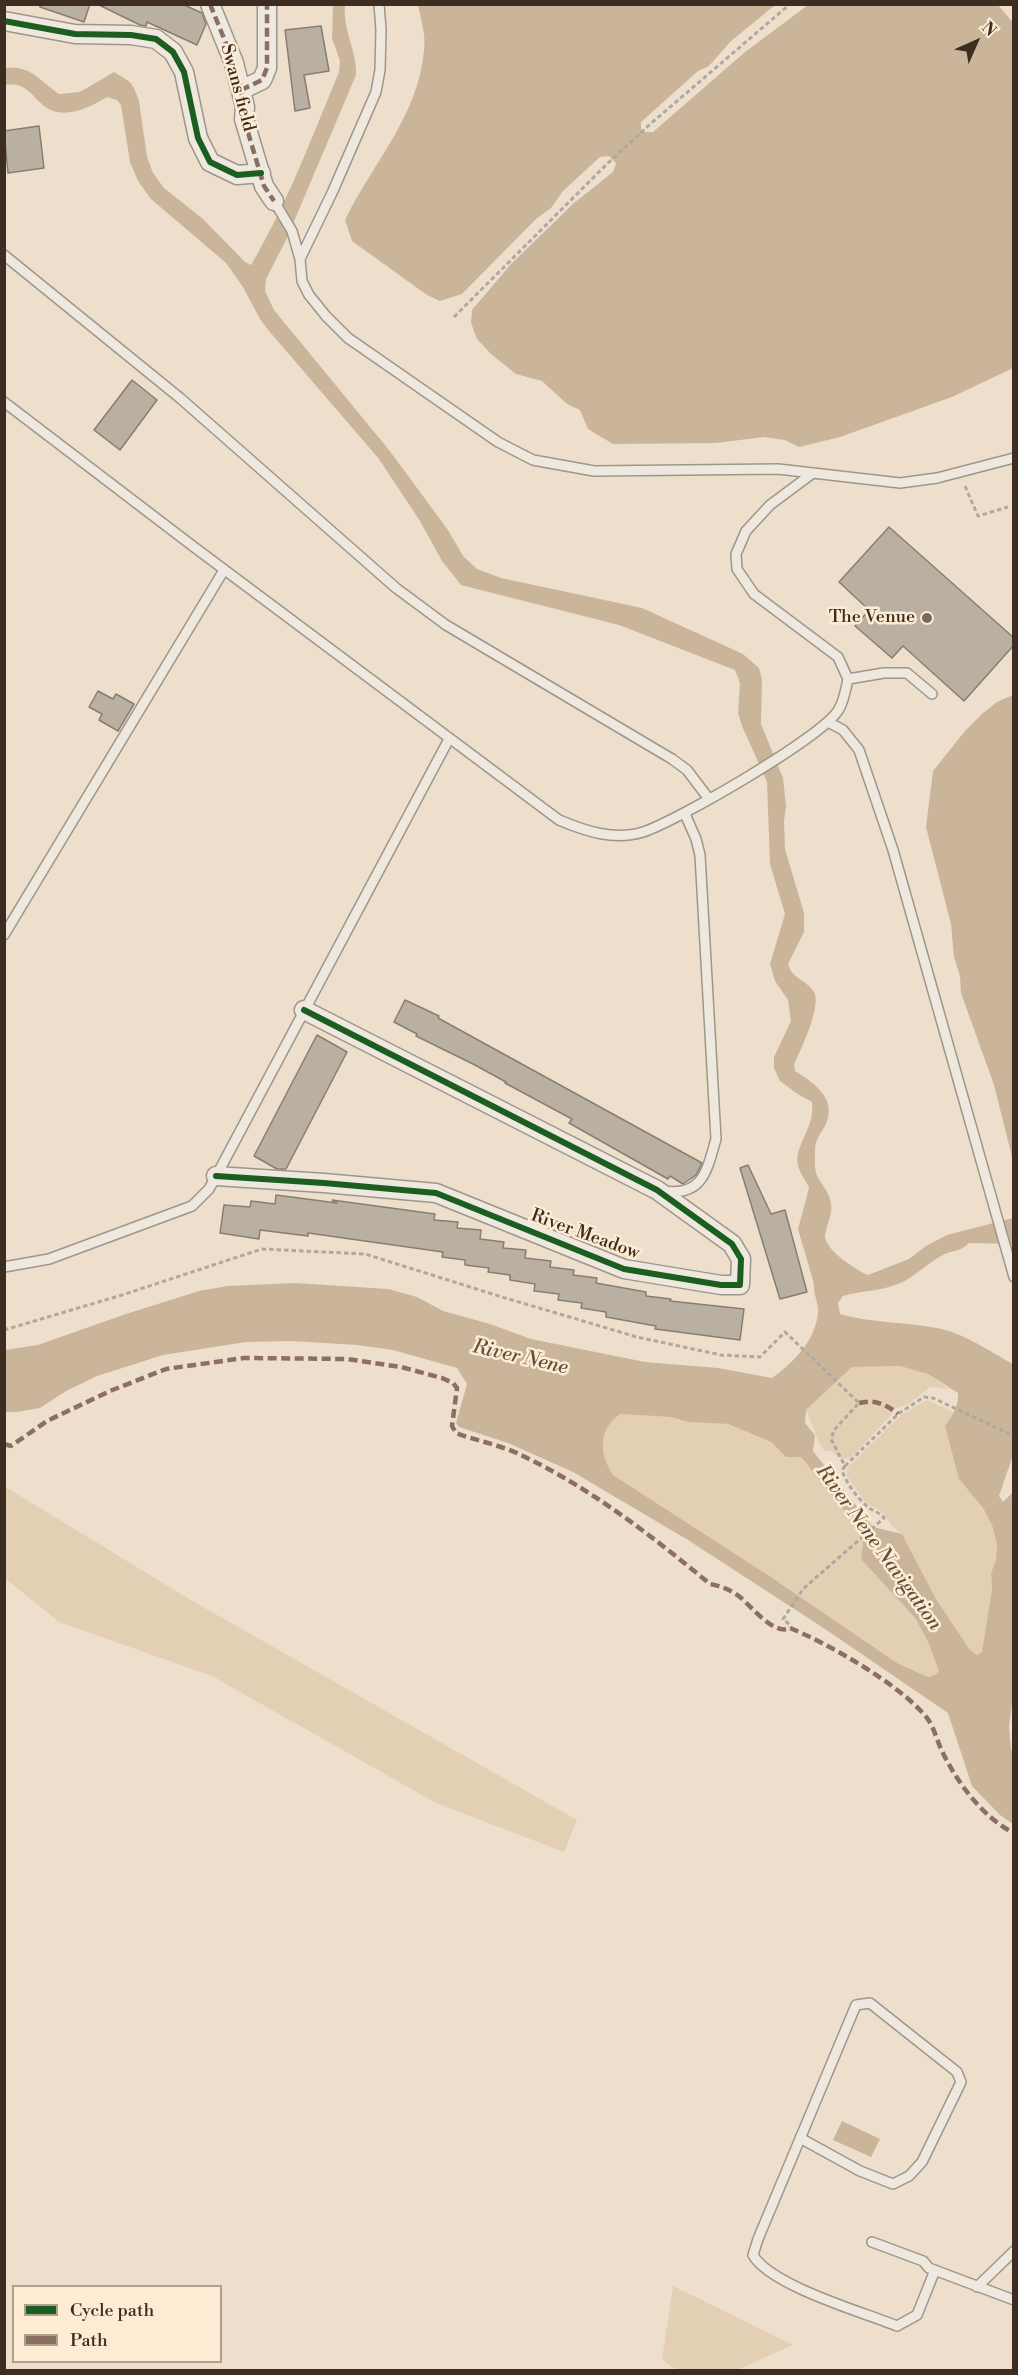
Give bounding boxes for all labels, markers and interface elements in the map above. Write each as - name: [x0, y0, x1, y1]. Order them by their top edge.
- north arrow: [946, 12, 1006, 72]
- text: N: [977, 18, 1000, 41]
- street label: Swans field: [215, 42, 259, 134]
- place label: The Venue: [829, 607, 915, 629]
- marker: The Venue: [920, 611, 934, 625]
- street label: River Meadow: [528, 1205, 642, 1265]
- water label: River Nene: [470, 1335, 570, 1381]
- water label: River Nene Navigation: [810, 1461, 946, 1635]
- legend: [12, 2285, 222, 2363]
- text: Cycle path: [70, 2299, 154, 2322]
- text: Path: [70, 2329, 108, 2352]

